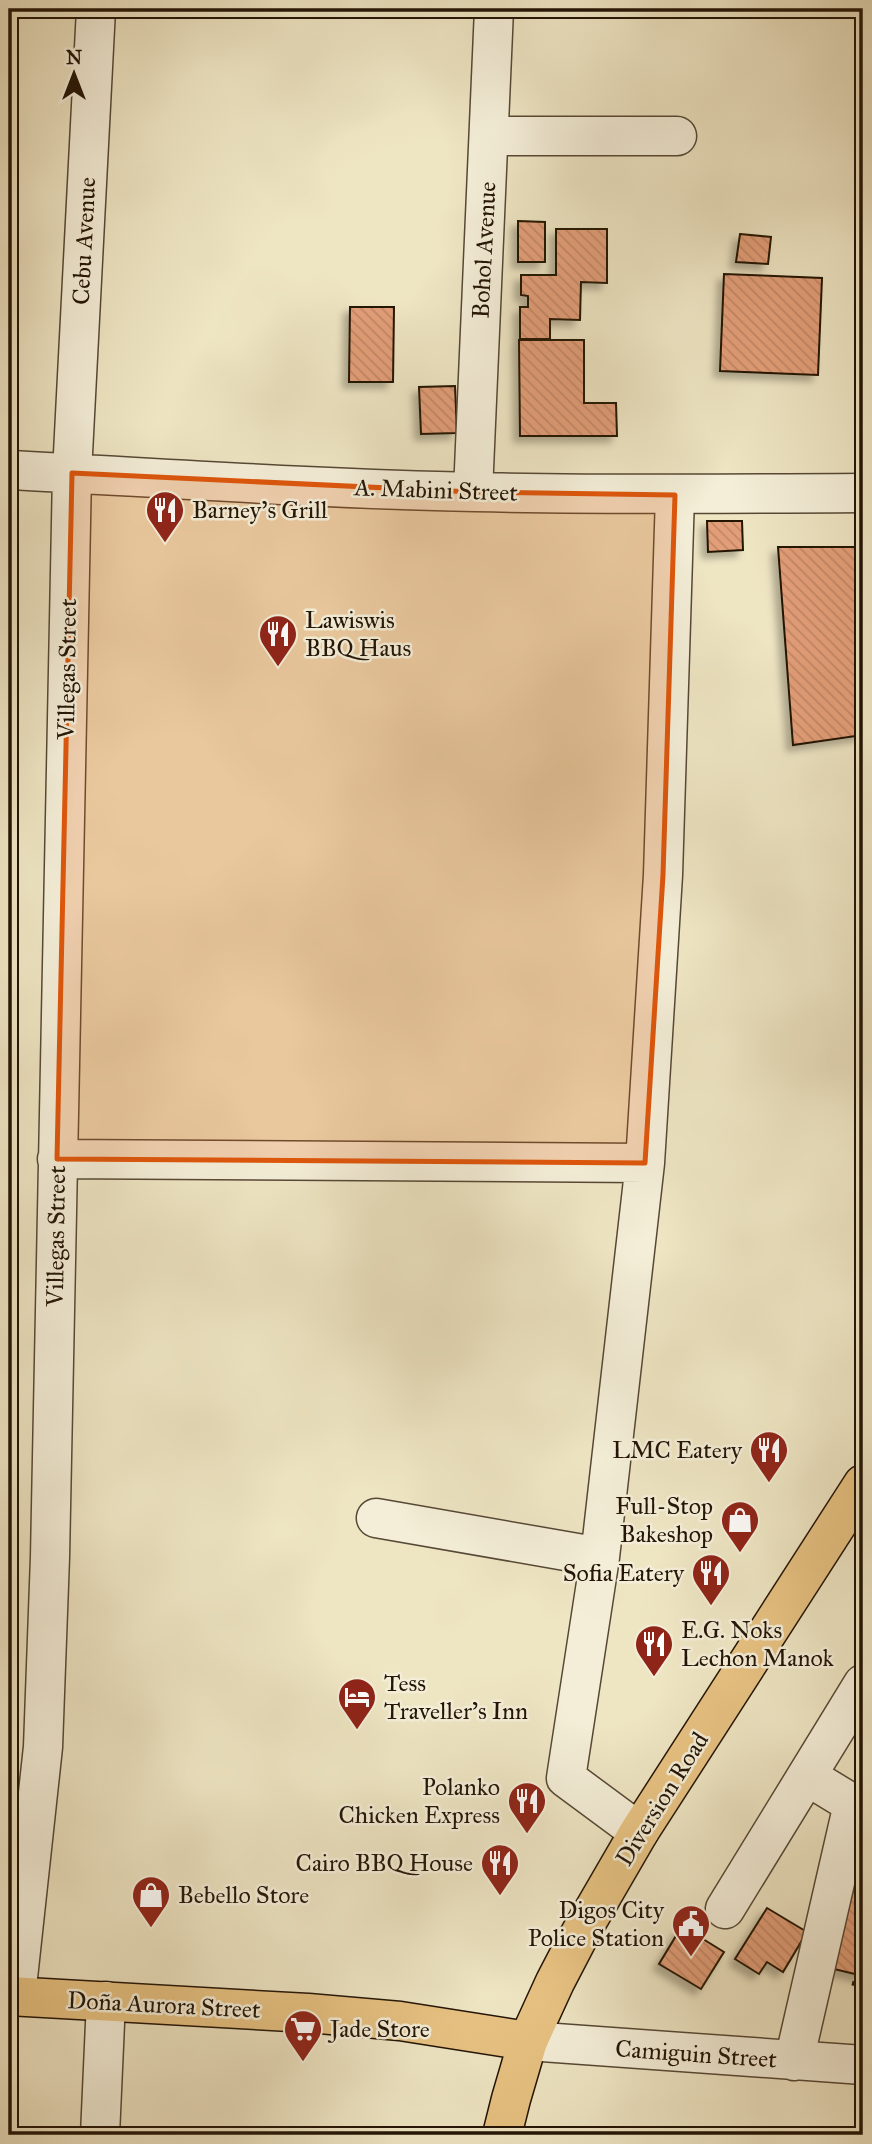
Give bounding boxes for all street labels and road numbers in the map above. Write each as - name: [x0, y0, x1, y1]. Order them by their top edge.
- street label: Cebu Avenue: [66, 176, 102, 306]
- street label: Bohol Avenue: [465, 181, 503, 319]
- street label: A. Mabini Street: [353, 472, 519, 508]
- street label: Villegas Street: [51, 598, 83, 741]
- street label: Villegas Street: [40, 1165, 72, 1308]
- street label: Diversion Road: [609, 1726, 715, 1872]
- street label: Doña Aurora Street: [67, 1985, 262, 2025]
- street label: Camiguin Street: [614, 2033, 778, 2075]

